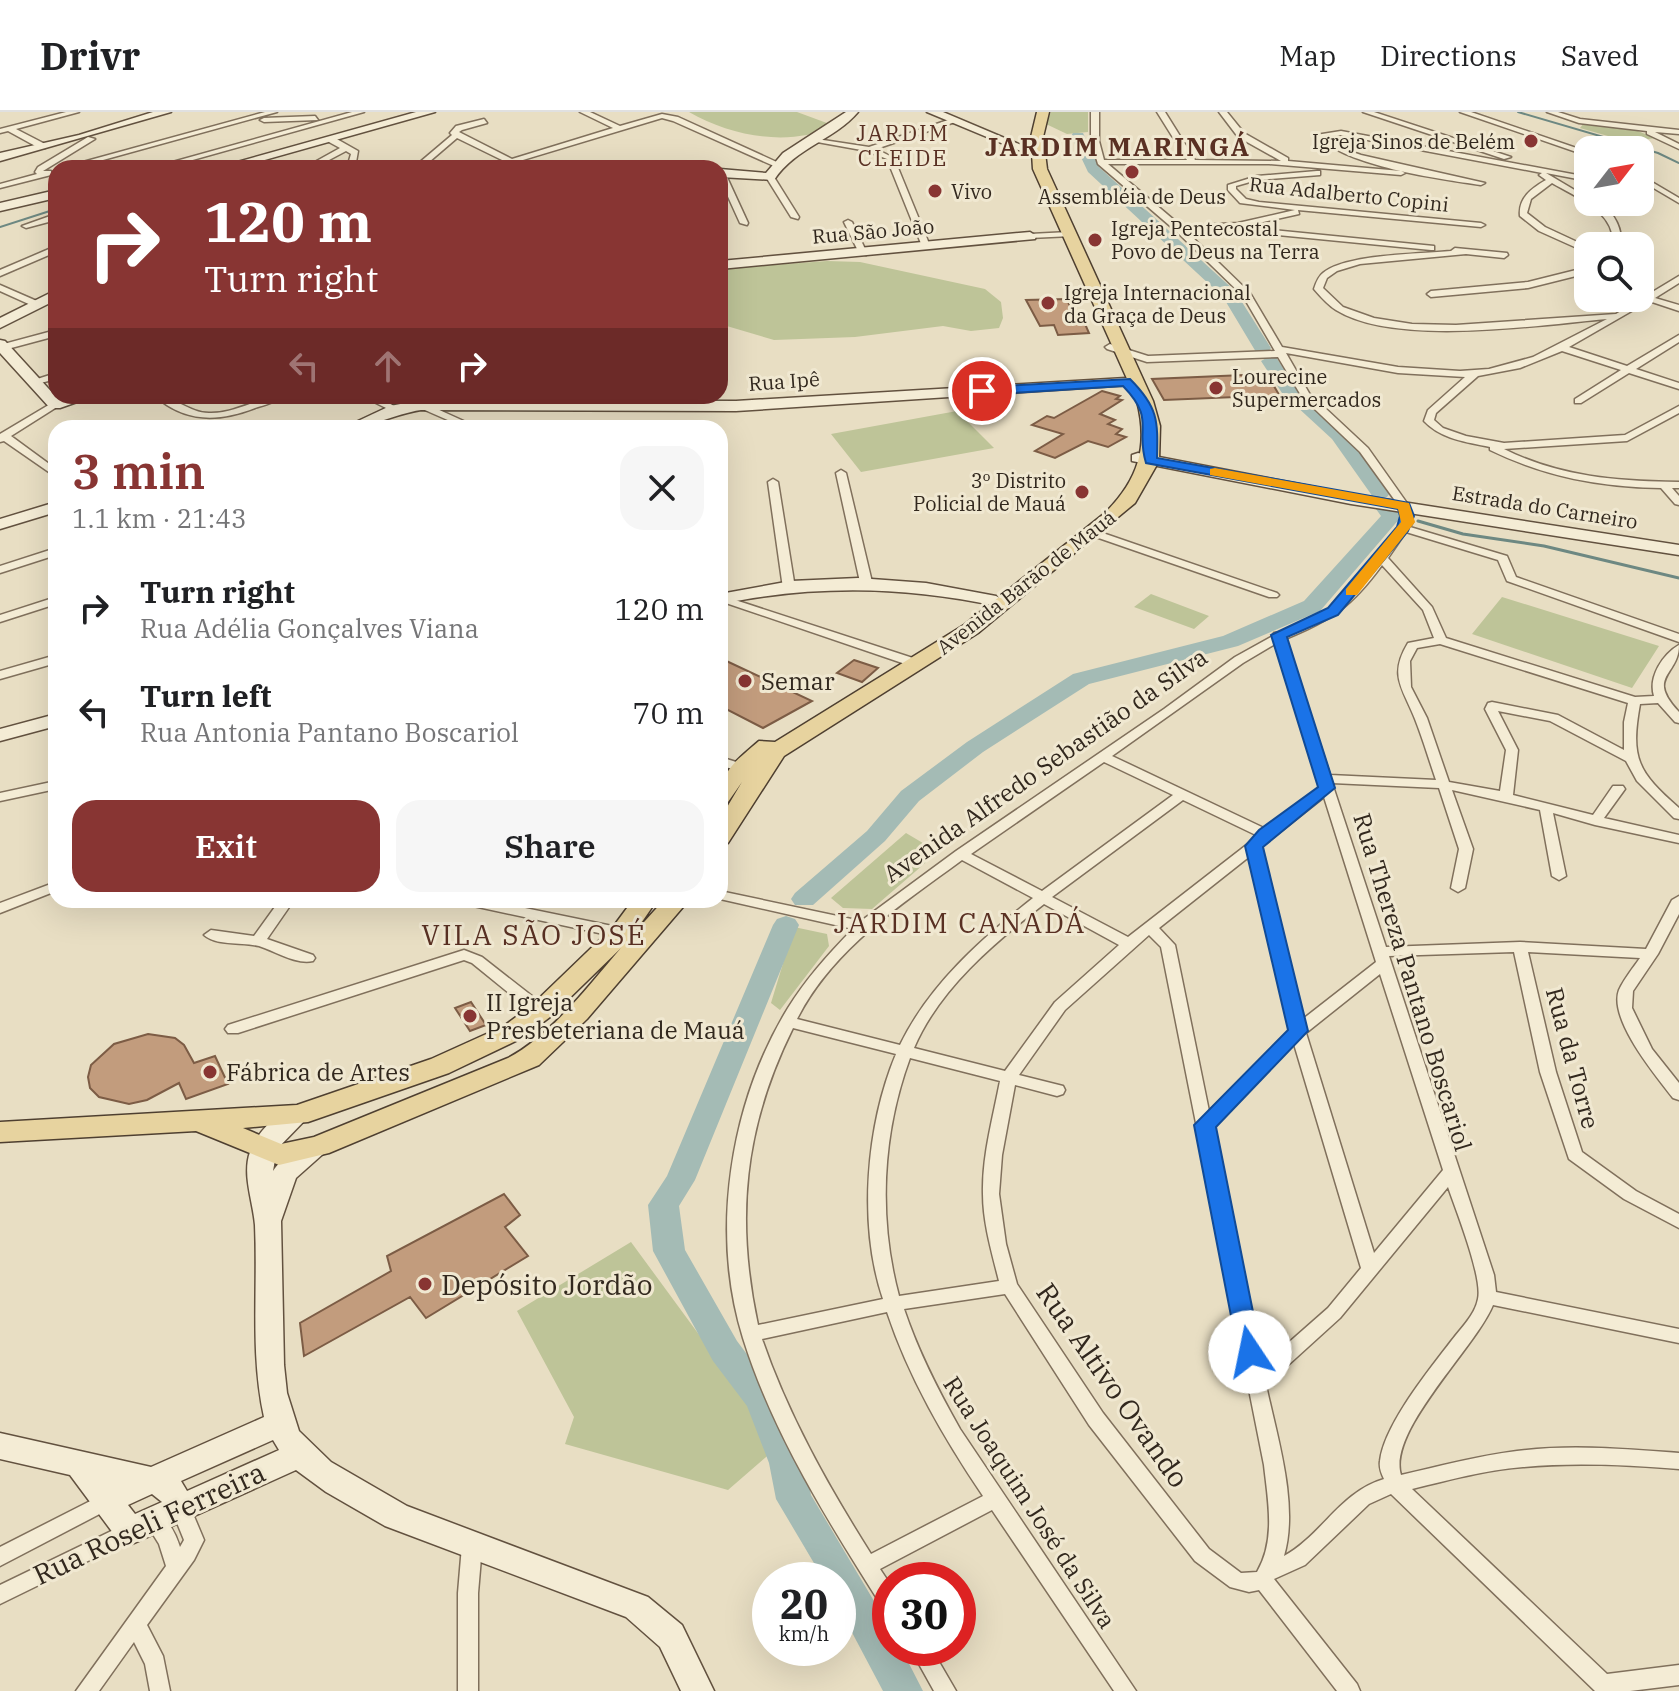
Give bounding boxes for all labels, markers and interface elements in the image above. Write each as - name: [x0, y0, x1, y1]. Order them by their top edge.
- text: Drivr: [40, 31, 140, 80]
- text: Map: [1279, 37, 1336, 74]
- text: Directions: [1380, 37, 1517, 74]
- text: Saved: [1561, 37, 1639, 74]
- district label: JARDIM CLEIDE: [856, 118, 950, 172]
- place label: Igreja Sinos de Belém: [1312, 128, 1515, 155]
- district label: JARDIM MARINGÁ: [985, 129, 1251, 163]
- marker: Igreja Sinos de Belém: [1522, 132, 1540, 150]
- north arrow: [1574, 136, 1654, 216]
- map controls: [1574, 136, 1654, 312]
- marker: Assembléia de Deus: [1123, 163, 1141, 181]
- street label: Rua Adalberto Copini: [1248, 170, 1450, 218]
- place label: Vivo: [951, 178, 992, 205]
- marker: Vivo: [926, 182, 944, 200]
- place label: Assembléia de Deus: [1038, 183, 1226, 210]
- text: 120 m: [204, 185, 372, 257]
- icon: right: [72, 192, 176, 296]
- street label: Rua São João: [811, 212, 935, 250]
- place label: Igreja Pentecostal Povo de Deus na Terra: [1111, 215, 1320, 265]
- marker: Igreja Pentecostal Povo de Deus na Terra: [1086, 231, 1104, 249]
- button: search: [1574, 232, 1654, 312]
- text: Turn right: [204, 255, 378, 302]
- place label: Igreja Internacional da Graça de Deus: [1064, 279, 1251, 329]
- marker: Igreja Internacional da Graça de Deus: [1039, 294, 1057, 312]
- icon: left: [282, 344, 326, 388]
- icon: ahead: [366, 344, 410, 388]
- icon: right: [450, 344, 494, 388]
- pin: [948, 357, 1016, 425]
- place label: Lourecine Supermercados: [1232, 363, 1381, 413]
- street label: Rua Ipê: [747, 365, 821, 397]
- icon: arrive: [960, 369, 1004, 413]
- marker: Lourecine Supermercados: [1207, 379, 1225, 397]
- text: 3 min: [72, 440, 205, 502]
- button: close: [620, 446, 704, 530]
- place label: 3º Distrito Policial de Mauá: [913, 467, 1066, 517]
- street label: Estrada do Carneiro: [1450, 479, 1640, 535]
- marker: 3º Distrito Policial de Mauá: [1073, 483, 1091, 501]
- text: 1.1 km · 21:43: [72, 501, 247, 535]
- street label: Avenida Barão de Mauá: [931, 503, 1121, 660]
- text: Turn right: [140, 572, 295, 611]
- icon: right: [72, 586, 116, 630]
- text: 120 m: [614, 589, 704, 628]
- text: Rua Adélia Gonçalves Viana: [140, 611, 479, 645]
- street label: Avenida Alfredo Sebastião da Silva: [877, 640, 1213, 890]
- place label: Semar: [761, 665, 835, 697]
- marker: Semar: [736, 672, 754, 690]
- text: Turn left: [140, 676, 272, 715]
- icon: left: [72, 690, 116, 734]
- text: 70 m: [632, 693, 704, 732]
- text: Rua Antonia Pantano Boscariol: [140, 715, 519, 749]
- button: Exit: [72, 800, 380, 892]
- button: Share: [396, 800, 704, 892]
- street label: Rua Thereza Pantano Boscariol: [1346, 809, 1480, 1155]
- district label: JARDIM CANADÁ: [834, 904, 1086, 941]
- district label: VILA SÃO JOSÉ: [421, 916, 647, 953]
- street label: Rua da Torre: [1539, 984, 1607, 1132]
- place label: II Igreja Presbeteriana de Mauá: [486, 986, 745, 1046]
- marker: II Igreja Presbeteriana de Mauá: [461, 1007, 479, 1025]
- place label: Fábrica de Artes: [226, 1056, 410, 1088]
- marker: Fábrica de Artes: [201, 1063, 219, 1081]
- place label: Depósito Jordão: [441, 1266, 653, 1303]
- marker: Depósito Jordão: [416, 1275, 434, 1293]
- street label: Rua Altivo Ovando: [1029, 1275, 1197, 1495]
- position arrow: [1208, 1310, 1292, 1394]
- street label: Rua Joaquim José da Silva: [936, 1370, 1124, 1634]
- street label: Rua Roseli Ferreira: [27, 1453, 271, 1593]
- speed limit sign: 30: [872, 1562, 976, 1666]
- text: 20: [780, 1578, 828, 1630]
- text: km/h: [779, 1620, 829, 1647]

